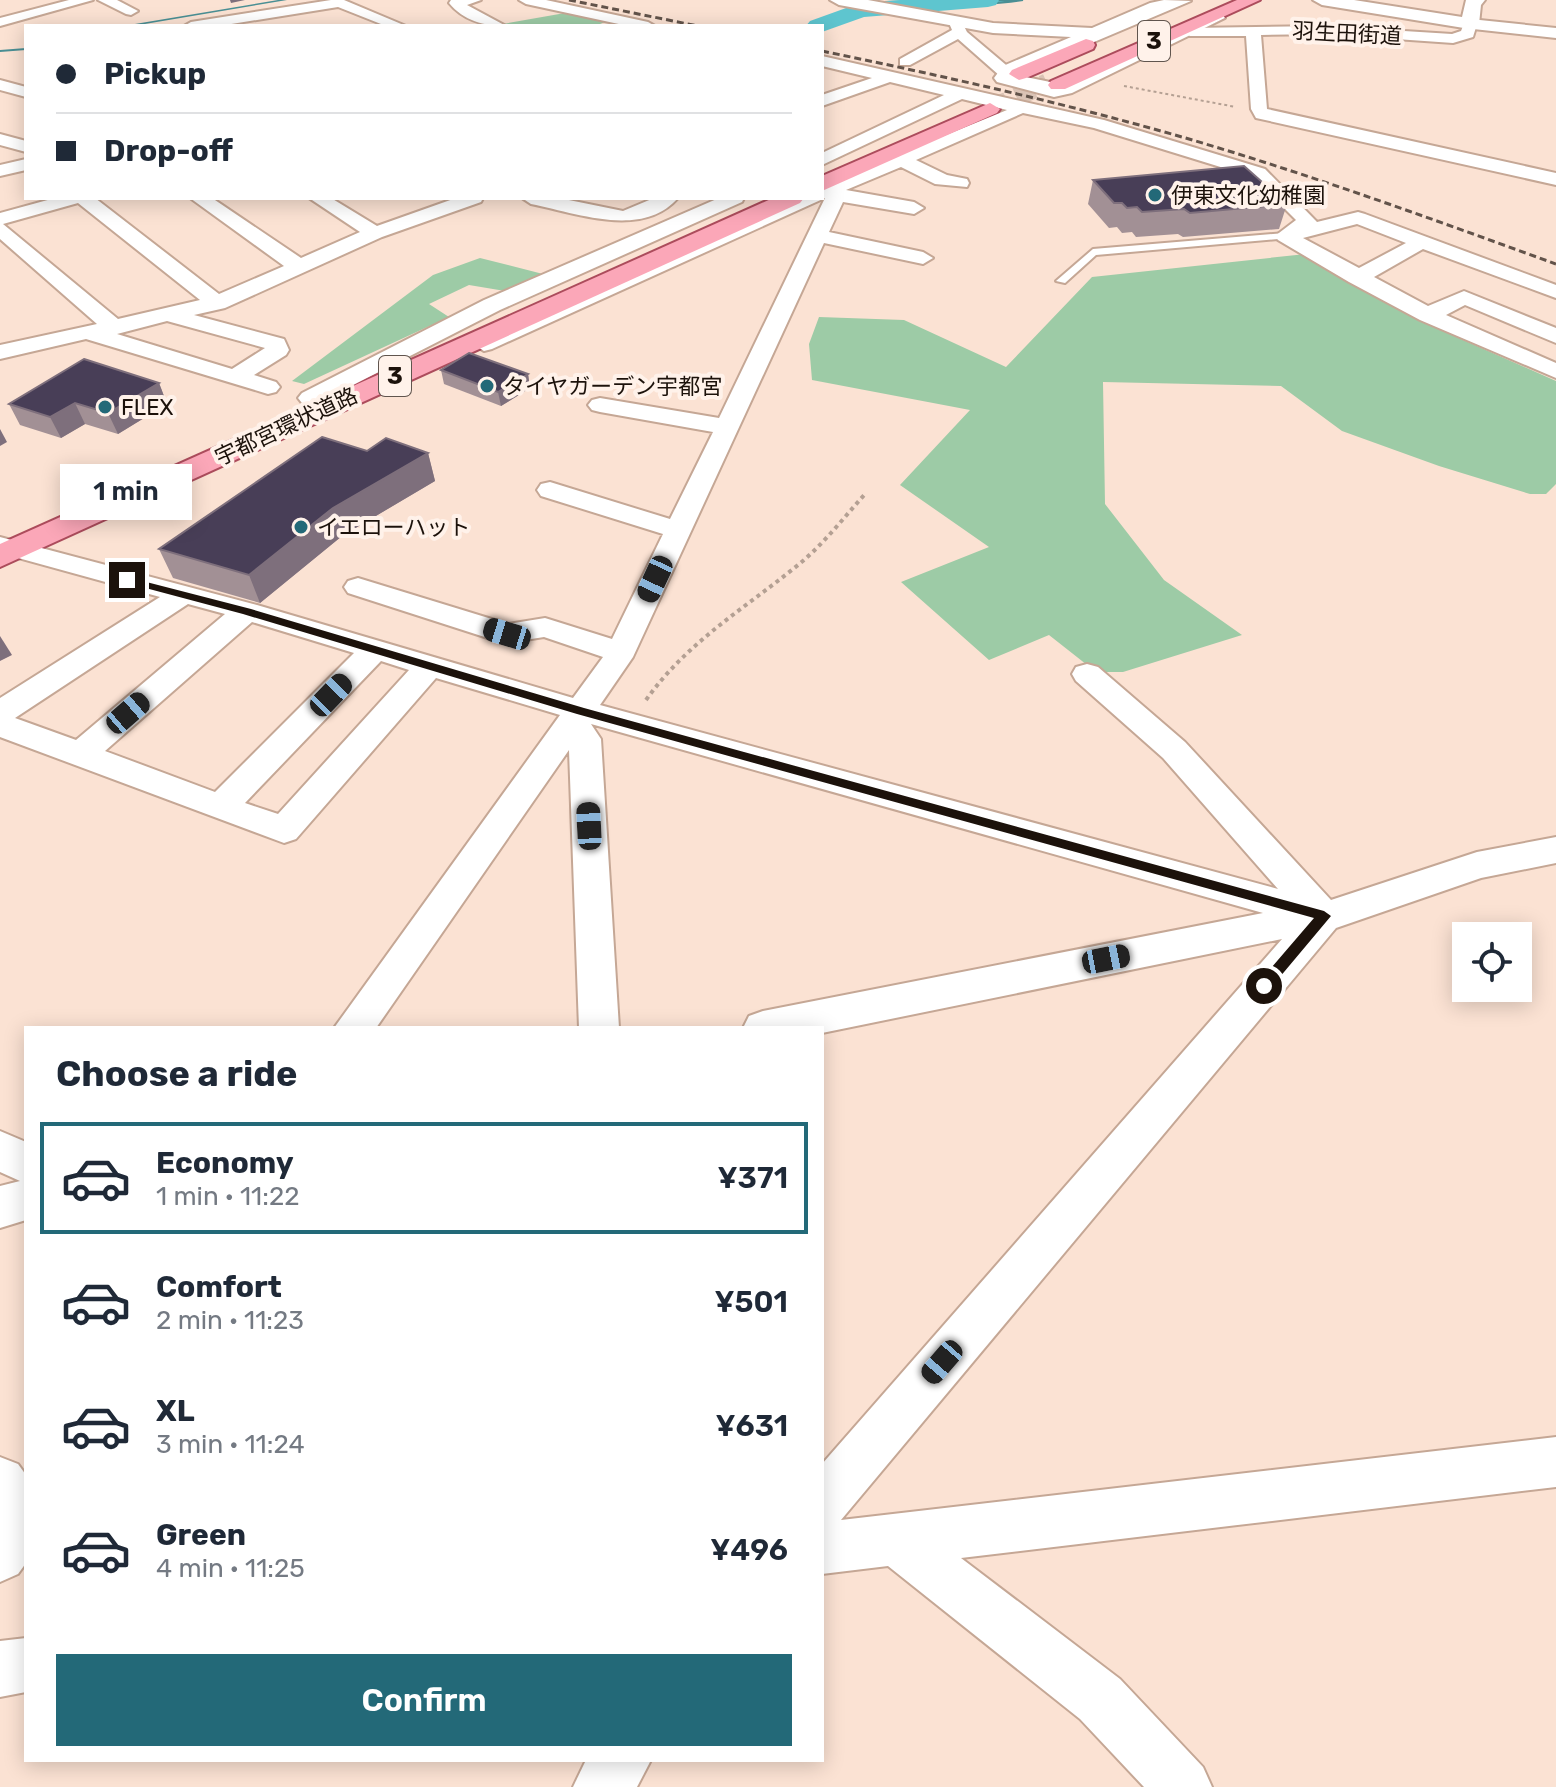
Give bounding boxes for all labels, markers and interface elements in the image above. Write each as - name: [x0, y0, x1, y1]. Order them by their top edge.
- street label: 羽生田街道: [1291, 17, 1403, 50]
- road number: 3: [1138, 21, 1170, 61]
- text: Pickup: [104, 56, 206, 92]
- text: Drop-off: [104, 133, 233, 169]
- place label: 伊東文化幼稚園: [1171, 182, 1325, 209]
- marker: 伊東文化幼稚園: [1146, 186, 1164, 204]
- road number: 3: [379, 356, 411, 396]
- place label: タイヤガーデン宇都宮: [503, 373, 722, 400]
- marker: タイヤガーデン宇都宮: [478, 377, 496, 395]
- street label: 宇都宮環状道路: [211, 382, 362, 471]
- place label: FLEX: [121, 394, 174, 421]
- marker: FLEX: [96, 398, 114, 416]
- callout: 1 min: [61, 464, 193, 520]
- text: 1 min: [93, 476, 159, 507]
- place label: イエローハット: [317, 514, 470, 541]
- marker: イエローハット: [292, 518, 310, 536]
- car: [634, 552, 676, 606]
- route end: [109, 562, 145, 598]
- car: [481, 616, 533, 652]
- car: [306, 669, 356, 721]
- car: [102, 688, 154, 738]
- car: [576, 801, 602, 851]
- map controls: [1452, 922, 1532, 1002]
- button: locate: [1452, 922, 1532, 1002]
- car: [1080, 943, 1132, 975]
- route start: [1246, 968, 1282, 1004]
- text: Choose a ride: [56, 1052, 297, 1095]
- icon: car: [60, 1142, 132, 1214]
- text: Economy: [156, 1145, 294, 1181]
- text: ¥371: [717, 1160, 788, 1196]
- text: 1 min · 11:22: [156, 1181, 299, 1212]
- icon: car: [60, 1266, 132, 1338]
- text: Comfort: [156, 1269, 282, 1305]
- text: ¥501: [715, 1284, 788, 1320]
- text: 2 min · 11:23: [156, 1305, 304, 1336]
- car: [917, 1336, 967, 1388]
- icon: car: [60, 1390, 132, 1462]
- text: XL: [156, 1393, 195, 1429]
- text: ¥631: [716, 1408, 788, 1444]
- text: 3 min · 11:24: [156, 1429, 305, 1460]
- icon: car: [60, 1514, 132, 1586]
- text: Green: [156, 1517, 246, 1553]
- text: ¥496: [710, 1532, 788, 1568]
- text: 4 min · 11:25: [156, 1553, 305, 1584]
- button: Confirm: [56, 1654, 792, 1746]

